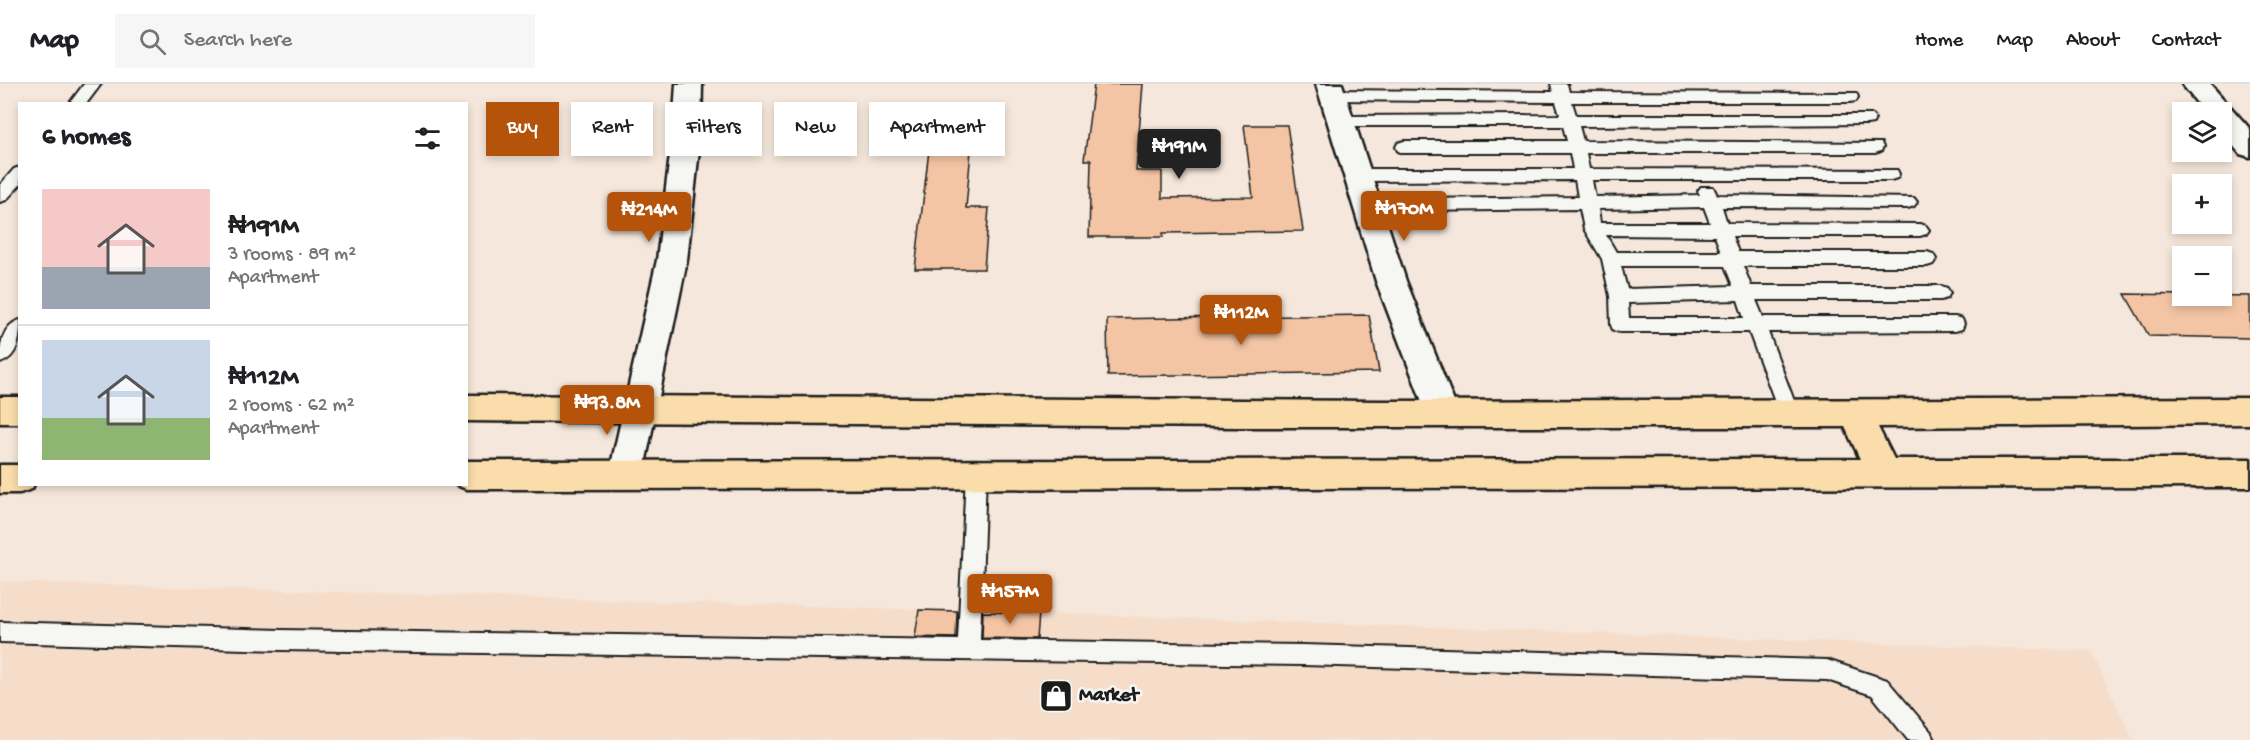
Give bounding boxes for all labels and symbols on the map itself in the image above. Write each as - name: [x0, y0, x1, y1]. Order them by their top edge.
- pin: ₦191M: [1137, 129, 1221, 180]
- pin: ₦170M: [1362, 191, 1446, 242]
- pin: ₦214M: [607, 192, 691, 243]
- pin: ₦112M: [1199, 295, 1283, 346]
- pin: ₦93.8M: [558, 385, 656, 436]
- pin: ₦157M: [968, 574, 1052, 625]
- shop icon: Market: [1038, 678, 1074, 714]
- place label: Market: [1079, 685, 1140, 708]

